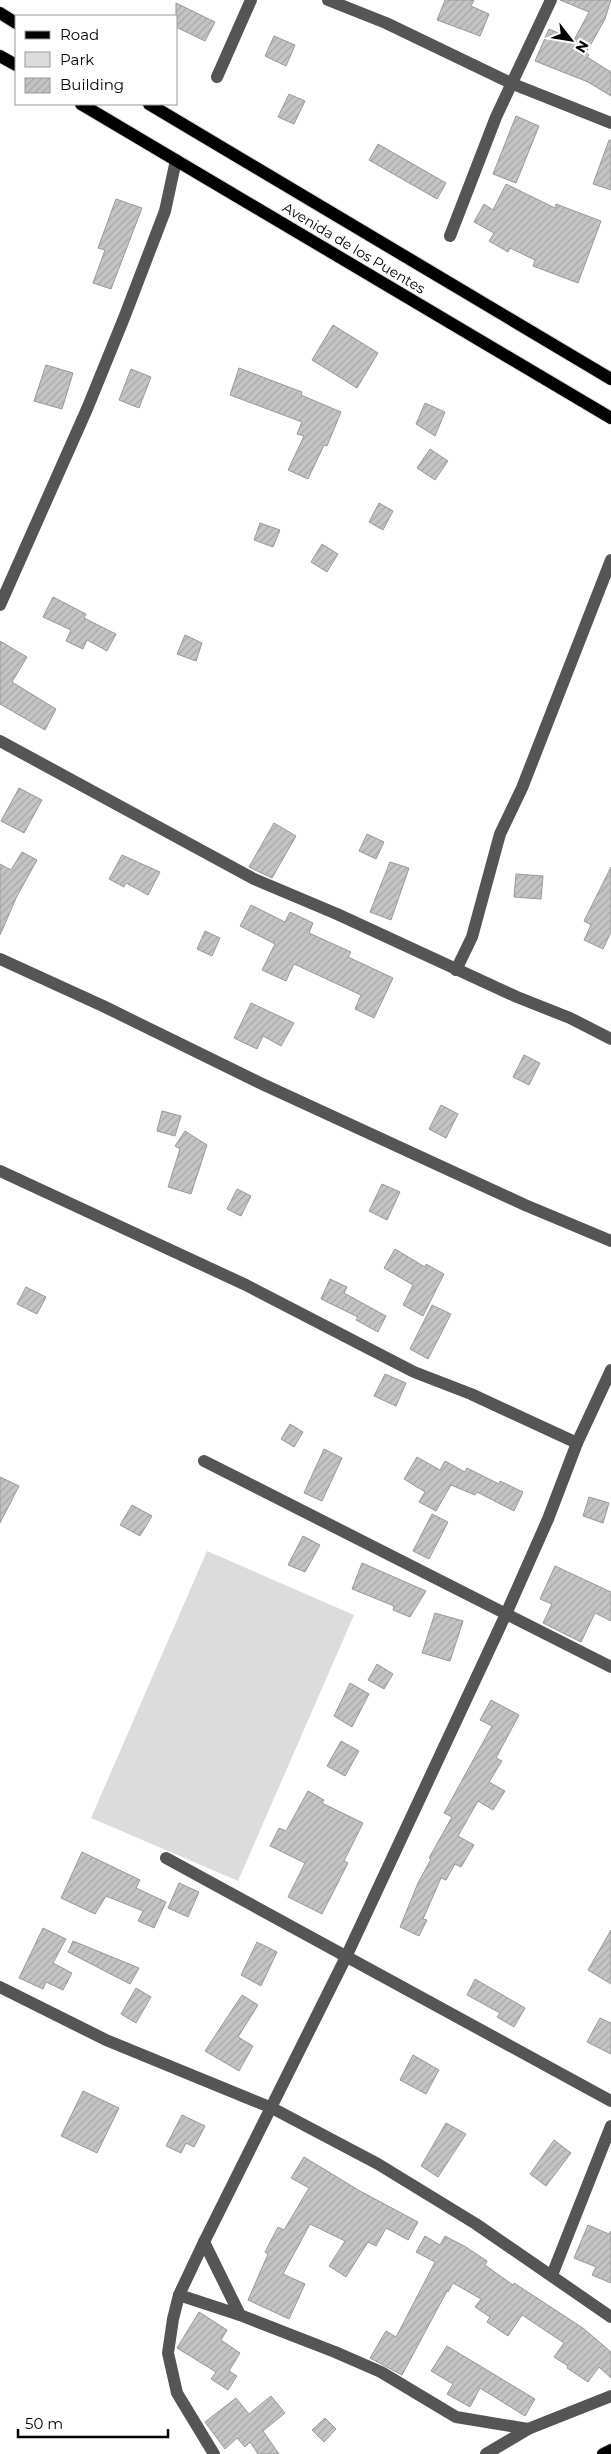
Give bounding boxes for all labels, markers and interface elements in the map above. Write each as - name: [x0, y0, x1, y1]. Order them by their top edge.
- legend: [15, 15, 178, 105]
- north arrow: [546, 15, 596, 65]
- text: Road: [60, 25, 99, 44]
- text: N: [572, 37, 593, 56]
- text: Park: [60, 50, 94, 69]
- text: Building: [60, 75, 124, 94]
- street label: Avenida de los Puentes: [280, 198, 429, 298]
- scale bar: [18, 2406, 168, 2438]
- text: 50 m: [25, 2414, 63, 2433]

